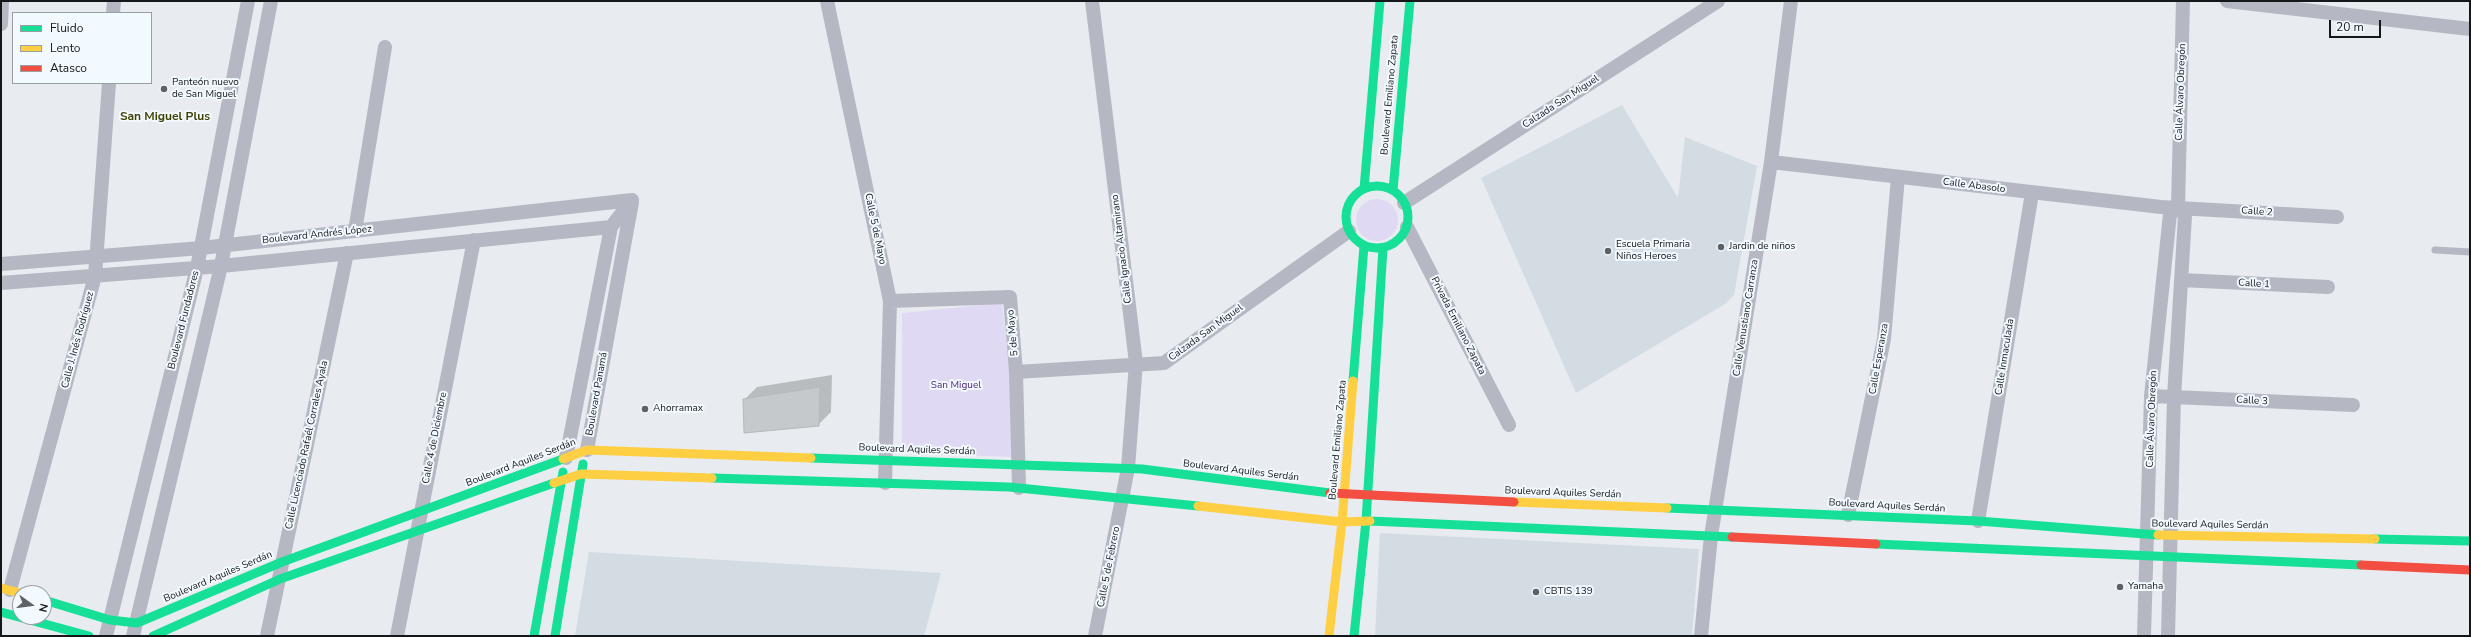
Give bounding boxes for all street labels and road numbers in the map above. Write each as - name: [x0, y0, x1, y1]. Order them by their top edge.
- street label: Boulevard Emiliano Zapata: [1379, 34, 1401, 156]
- street label: Calle Álvaro Obregón: [2173, 43, 2189, 141]
- street label: Calzada San Miguel: [1521, 73, 1601, 131]
- street label: Calle Abasolo: [1942, 176, 2006, 196]
- street label: Calle 5 de Mayo: [862, 192, 888, 266]
- street label: Calle Ignacio Altamirano: [1109, 194, 1135, 304]
- street label: Calle 2: [2241, 205, 2273, 219]
- street label: Boulevard Andrés López: [262, 223, 372, 247]
- street label: Calle Venustiano Carranza: [1731, 259, 1761, 377]
- street label: Boulevard Fundadores: [166, 269, 202, 371]
- street label: Privada Emiliano Zapata: [1428, 275, 1488, 377]
- street label: Calle 1: [2238, 277, 2270, 291]
- street label: Calle J. Inés Rodríguez: [59, 290, 97, 390]
- street label: Calzada San Miguel: [1167, 302, 1245, 364]
- street label: 5 de Mayo: [1005, 309, 1021, 357]
- street label: Calle Inmaculada: [1993, 318, 2017, 396]
- street label: Calle Esperanza: [1867, 323, 1891, 395]
- street label: Boulevard Panamá: [584, 351, 610, 437]
- street label: Calle Licenciado Rafaél Corrales Ayala: [283, 360, 331, 530]
- street label: Calle Álvaro Obregón: [2144, 370, 2160, 468]
- street label: Boulevard Emiliano Zapata: [1327, 379, 1349, 501]
- street label: Calle 4 de Diciembre: [420, 391, 450, 485]
- street label: Calle 3: [2236, 394, 2268, 408]
- street label: Boulevard Aquiles Serdán: [464, 436, 578, 490]
- street label: Boulevard Aquiles Serdán: [858, 442, 976, 458]
- street label: Boulevard Aquiles Serdán: [1182, 458, 1300, 484]
- street label: Boulevard Aquiles Serdán: [1504, 485, 1622, 501]
- street label: Boulevard Aquiles Serdán: [1828, 497, 1946, 515]
- street label: Boulevard Aquiles Serdán: [2152, 518, 2268, 532]
- street label: Calle 5 de Febrero: [1095, 525, 1123, 609]
- street label: Boulevard Aquiles Serdán: [162, 549, 274, 605]

